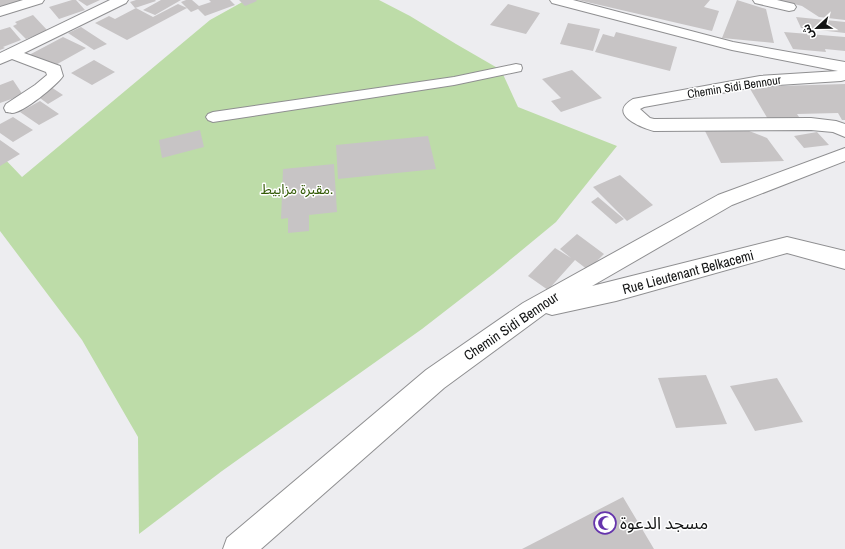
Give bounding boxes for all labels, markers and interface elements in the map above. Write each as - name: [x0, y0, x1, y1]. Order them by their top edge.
- north arrow: [797, 8, 837, 48]
- text: ش: [798, 22, 817, 41]
- street label: Chemin Sidi Bennour: [686, 72, 783, 102]
- park label: مقبرة مزابيط.: [261, 180, 333, 198]
- street label: Rue Lieutenant Belkacemi: [620, 246, 756, 298]
- street label: Chemin Sidi Bennour: [460, 288, 562, 364]
- mosque icon: مسجد الدعوة: [592, 510, 618, 536]
- place label: مسجد الدعوة: [620, 511, 708, 534]

